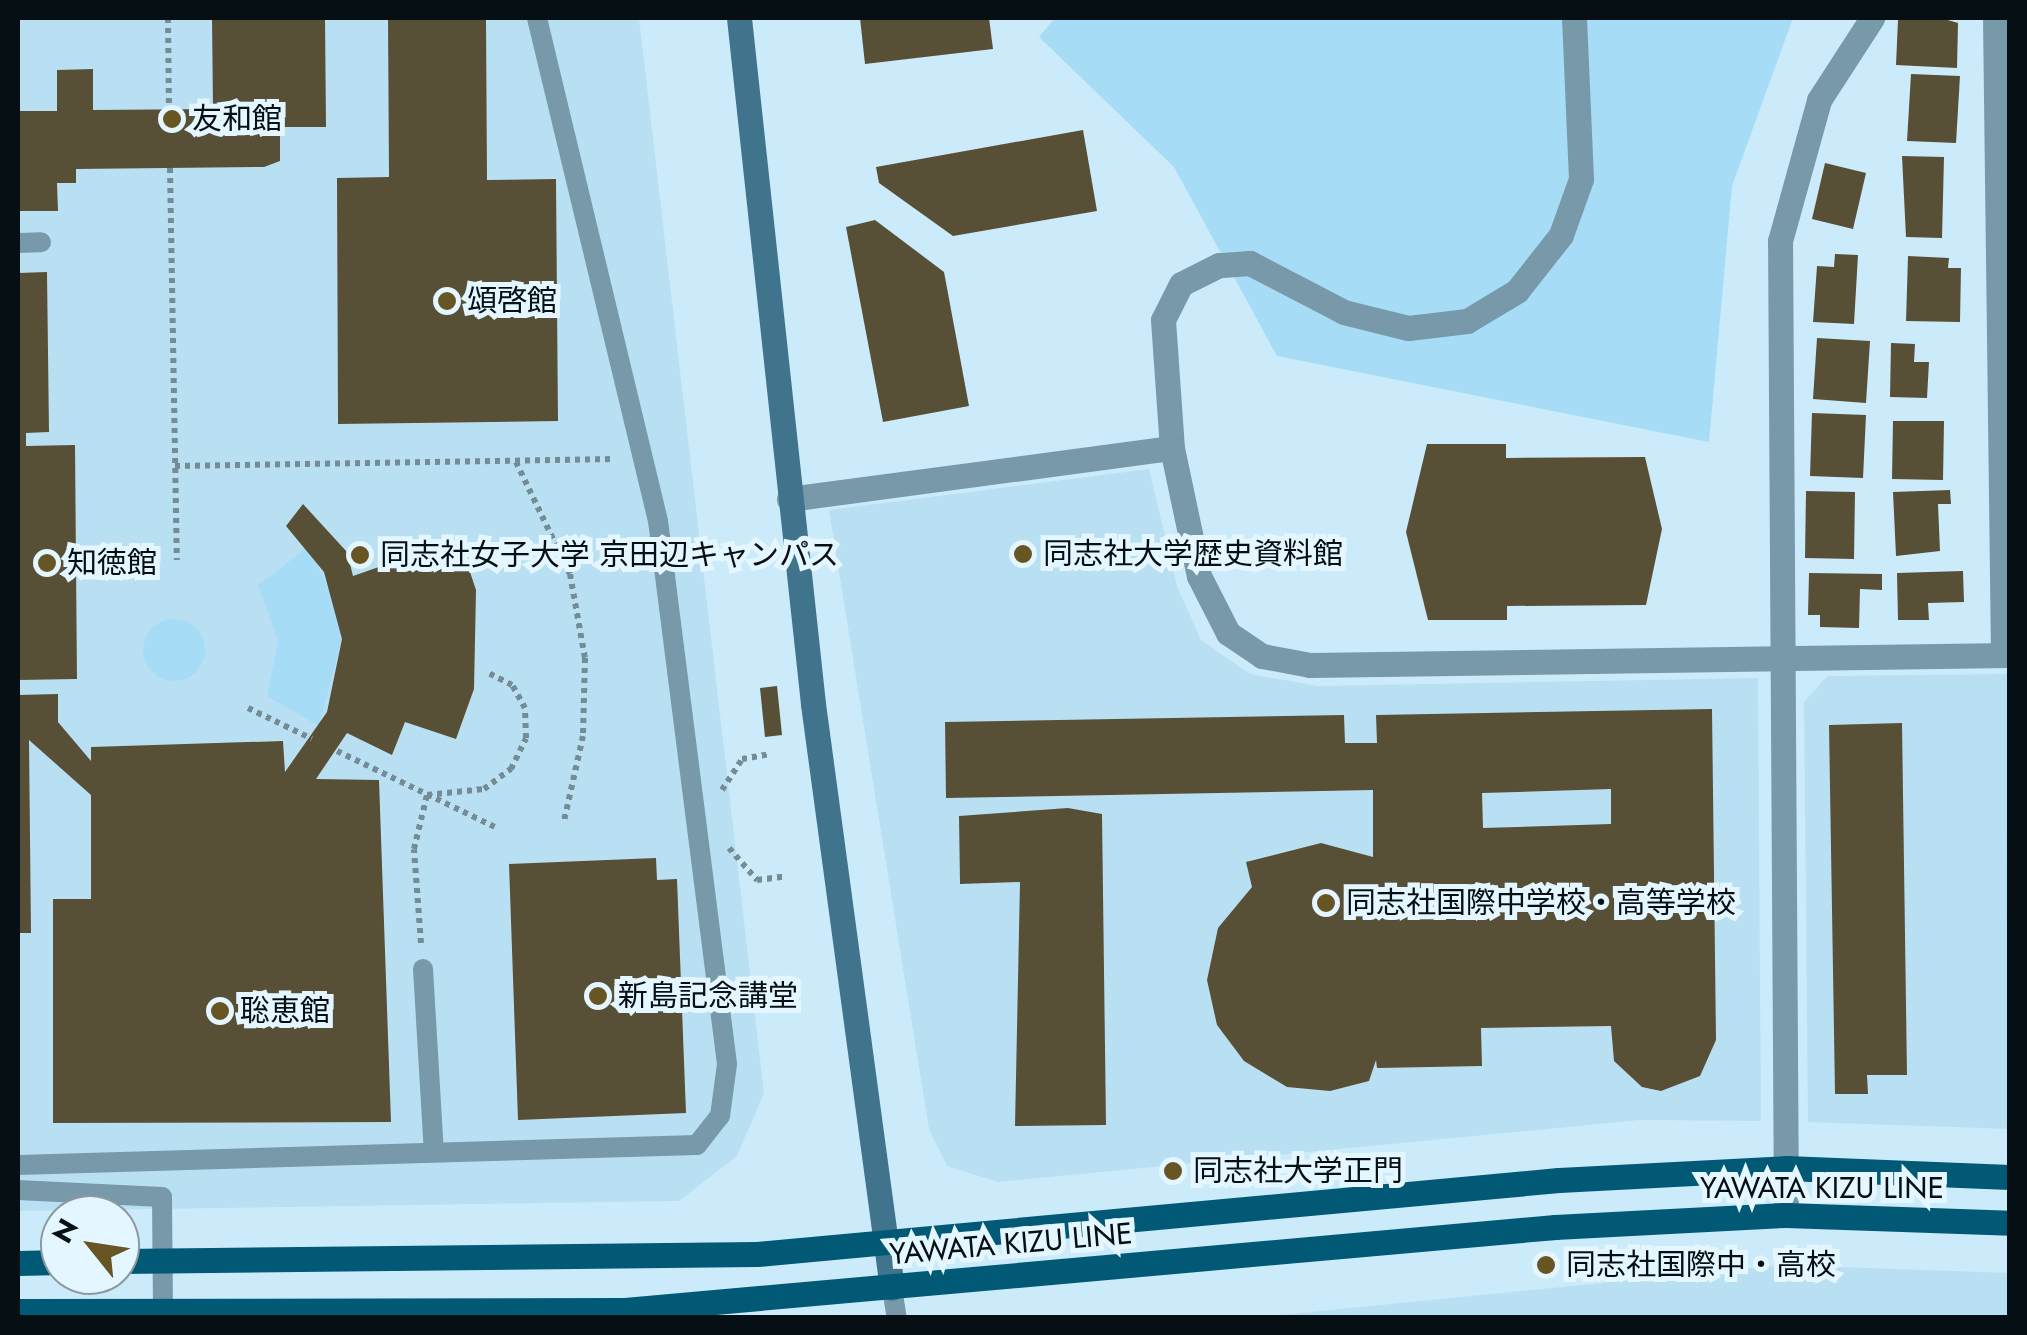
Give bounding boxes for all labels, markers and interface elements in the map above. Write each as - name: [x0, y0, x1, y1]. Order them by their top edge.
- place label: 友和館: [192, 101, 282, 137]
- marker: 友和館: [161, 108, 183, 130]
- place label: 頌啓館: [467, 283, 557, 319]
- marker: 頌啓館: [436, 290, 458, 312]
- place label: 同志社大学歴史資料館: [1043, 536, 1343, 572]
- place label: 同志社女子大学 京田辺キャンパス: [380, 537, 839, 573]
- marker: 同志社大学歴史資料館: [1012, 543, 1034, 565]
- marker: 同志社女子大学 京田辺キャンパス: [349, 544, 371, 566]
- place label: 知徳館: [67, 545, 157, 581]
- marker: 知徳館: [36, 552, 58, 574]
- place label: 同志社国際中学校・高等学校: [1346, 885, 1736, 921]
- marker: 同志社国際中学校・高等学校: [1315, 892, 1337, 914]
- place label: 新島記念講堂: [618, 978, 798, 1014]
- marker: 新島記念講堂: [587, 985, 609, 1007]
- place label: 聡恵館: [240, 993, 330, 1029]
- marker: 聡恵館: [209, 1000, 231, 1022]
- place label: 同志社大学正門: [1193, 1153, 1403, 1189]
- marker: 同志社大学正門: [1162, 1160, 1184, 1182]
- street label: YAWATA KIZU LINE: [1700, 1170, 1944, 1206]
- north arrow: [40, 1195, 140, 1295]
- text: N: [42, 1211, 89, 1251]
- street label: YAWATA KIZU LINE: [888, 1215, 1134, 1273]
- place label: 同志社国際中・高校: [1566, 1247, 1836, 1283]
- marker: 同志社国際中・高校: [1535, 1254, 1557, 1276]

